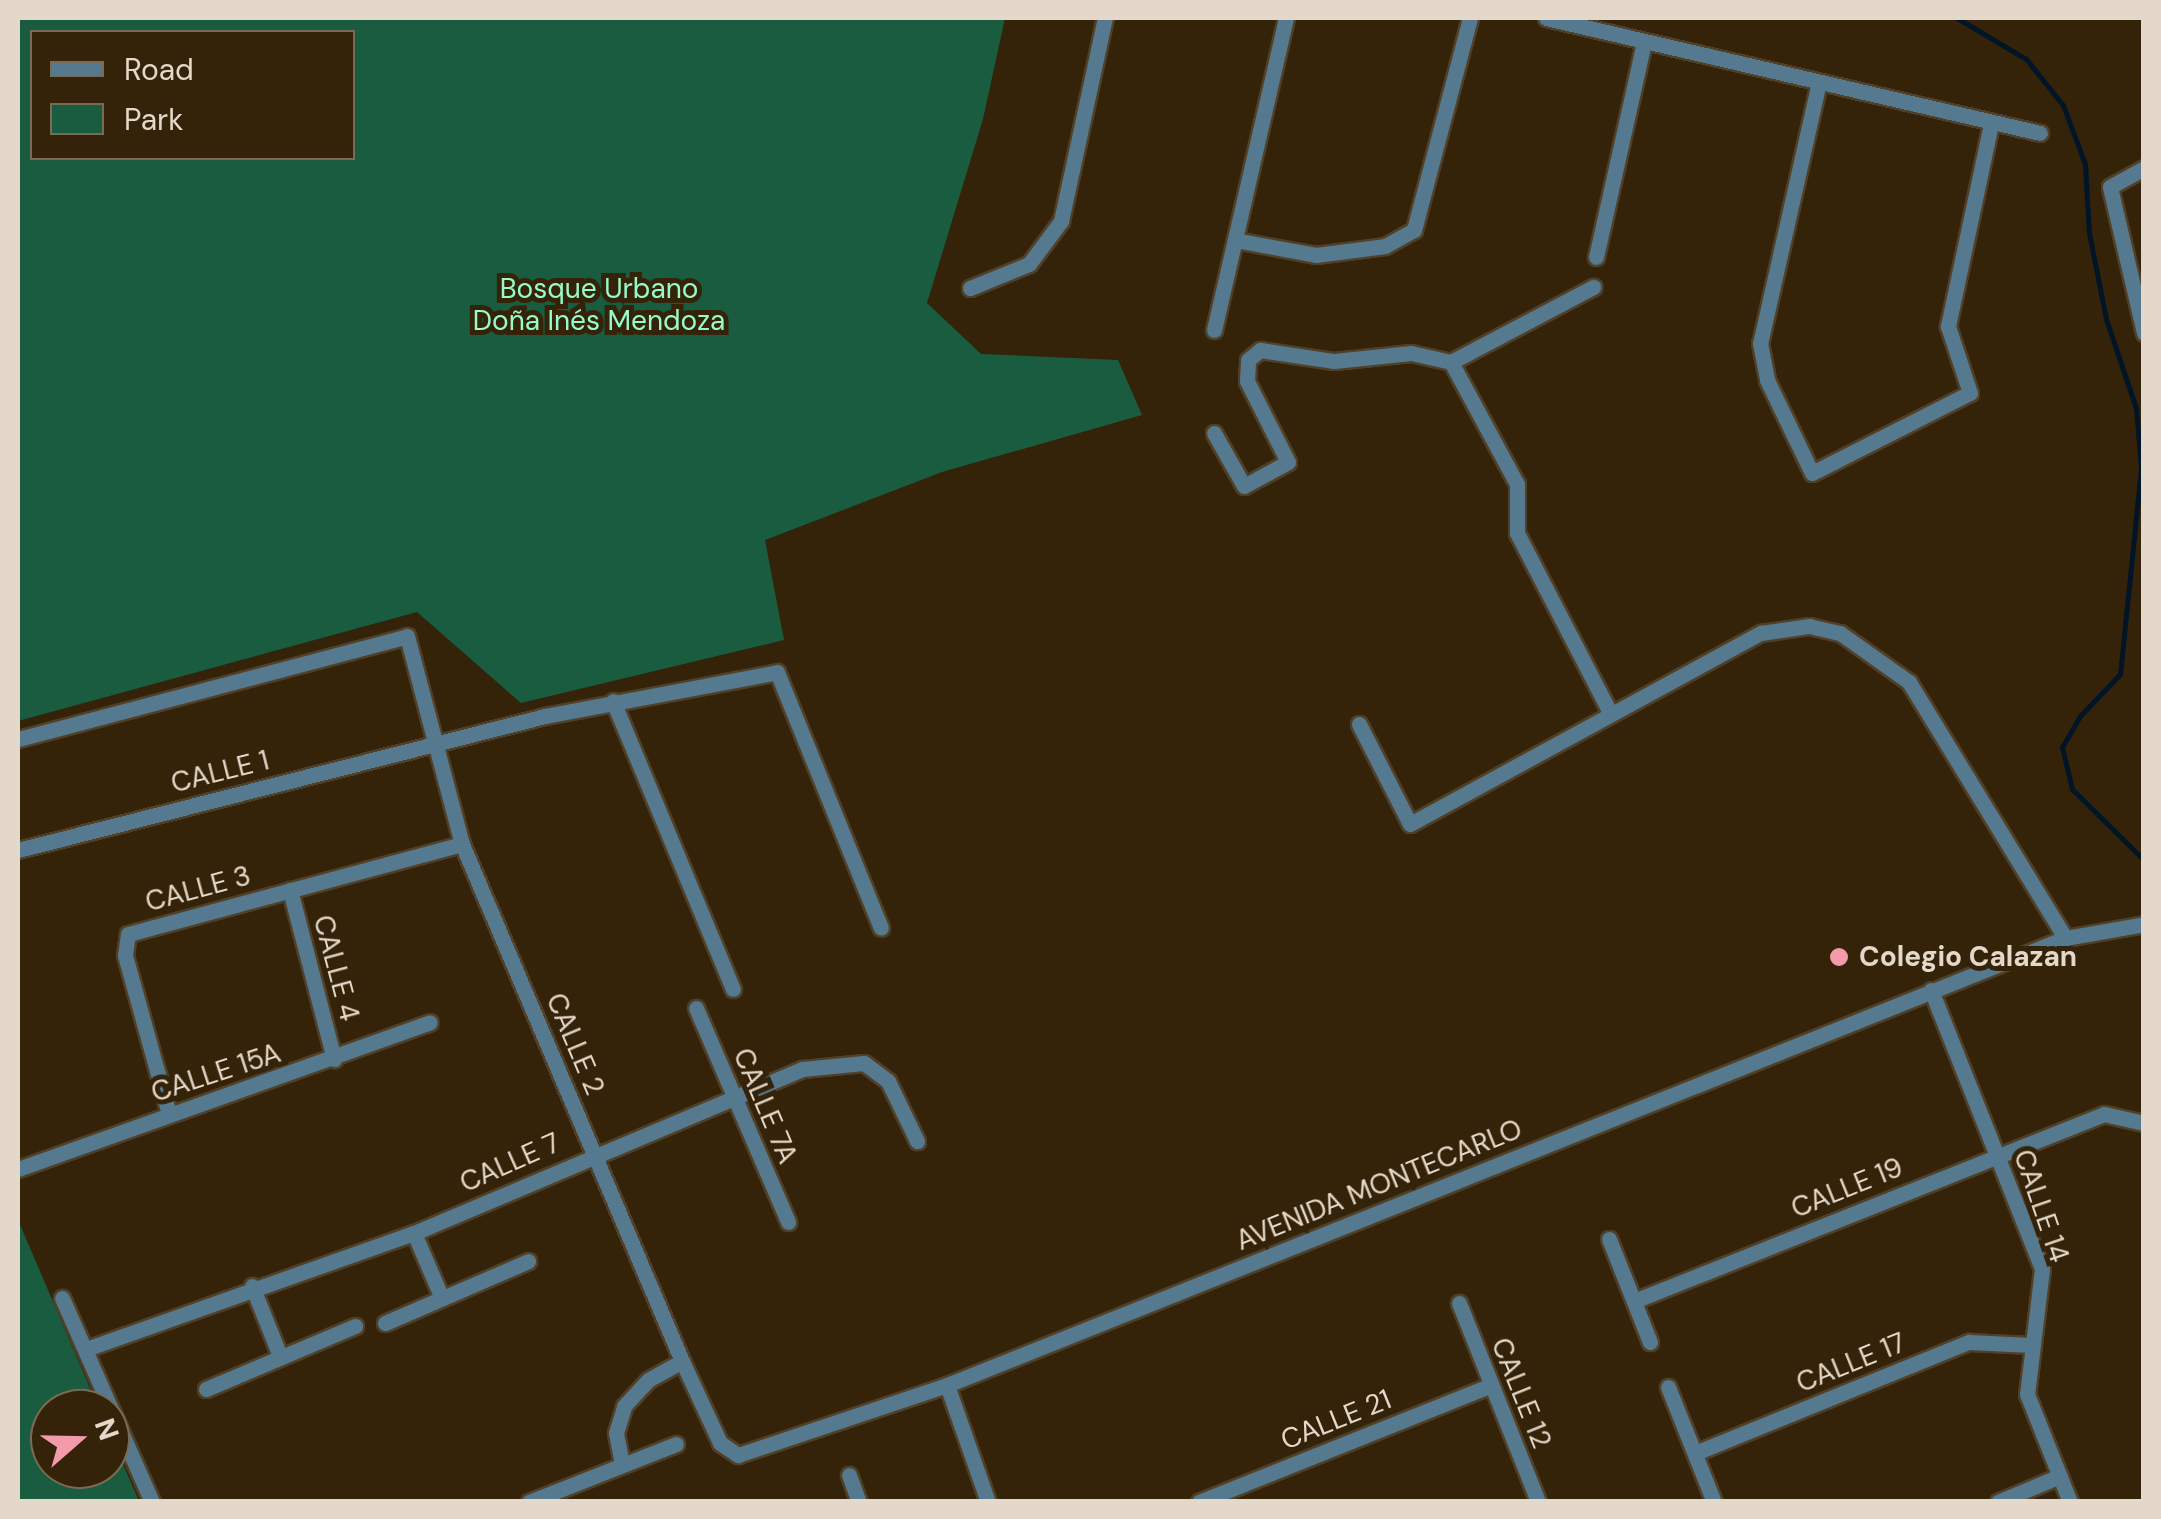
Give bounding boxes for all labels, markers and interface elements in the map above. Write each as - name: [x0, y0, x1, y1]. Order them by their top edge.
- legend: [30, 30, 355, 160]
- text: Road: [124, 50, 194, 89]
- text: Park: [124, 100, 183, 139]
- park label: Bosque Urbano Doña Inés Mendoza: [473, 272, 725, 338]
- street label: CALLE 1: [168, 744, 272, 800]
- street label: CALLE 3: [142, 859, 254, 919]
- street label: CALLE 4: [306, 912, 366, 1024]
- place label: Colegio Calazan: [1859, 940, 2077, 974]
- marker: Colegio Calazan: [1828, 946, 1850, 968]
- street label: CALLE 2: [539, 988, 611, 1100]
- street label: CALLE 15A: [147, 1036, 285, 1110]
- street label: CALLE 7A: [726, 1043, 804, 1169]
- street label: AVENIDA MONTECARLO: [1231, 1112, 1527, 1258]
- street label: CALLE 7: [455, 1126, 565, 1200]
- street label: CALLE 14: [2006, 1145, 2076, 1267]
- street label: CALLE 19: [1786, 1150, 1908, 1226]
- street label: CALLE 17: [1792, 1326, 1910, 1400]
- street label: CALLE 12: [1484, 1333, 1558, 1453]
- street label: CALLE 21: [1276, 1383, 1396, 1457]
- north arrow: [30, 1389, 130, 1489]
- text: N: [86, 1413, 128, 1445]

